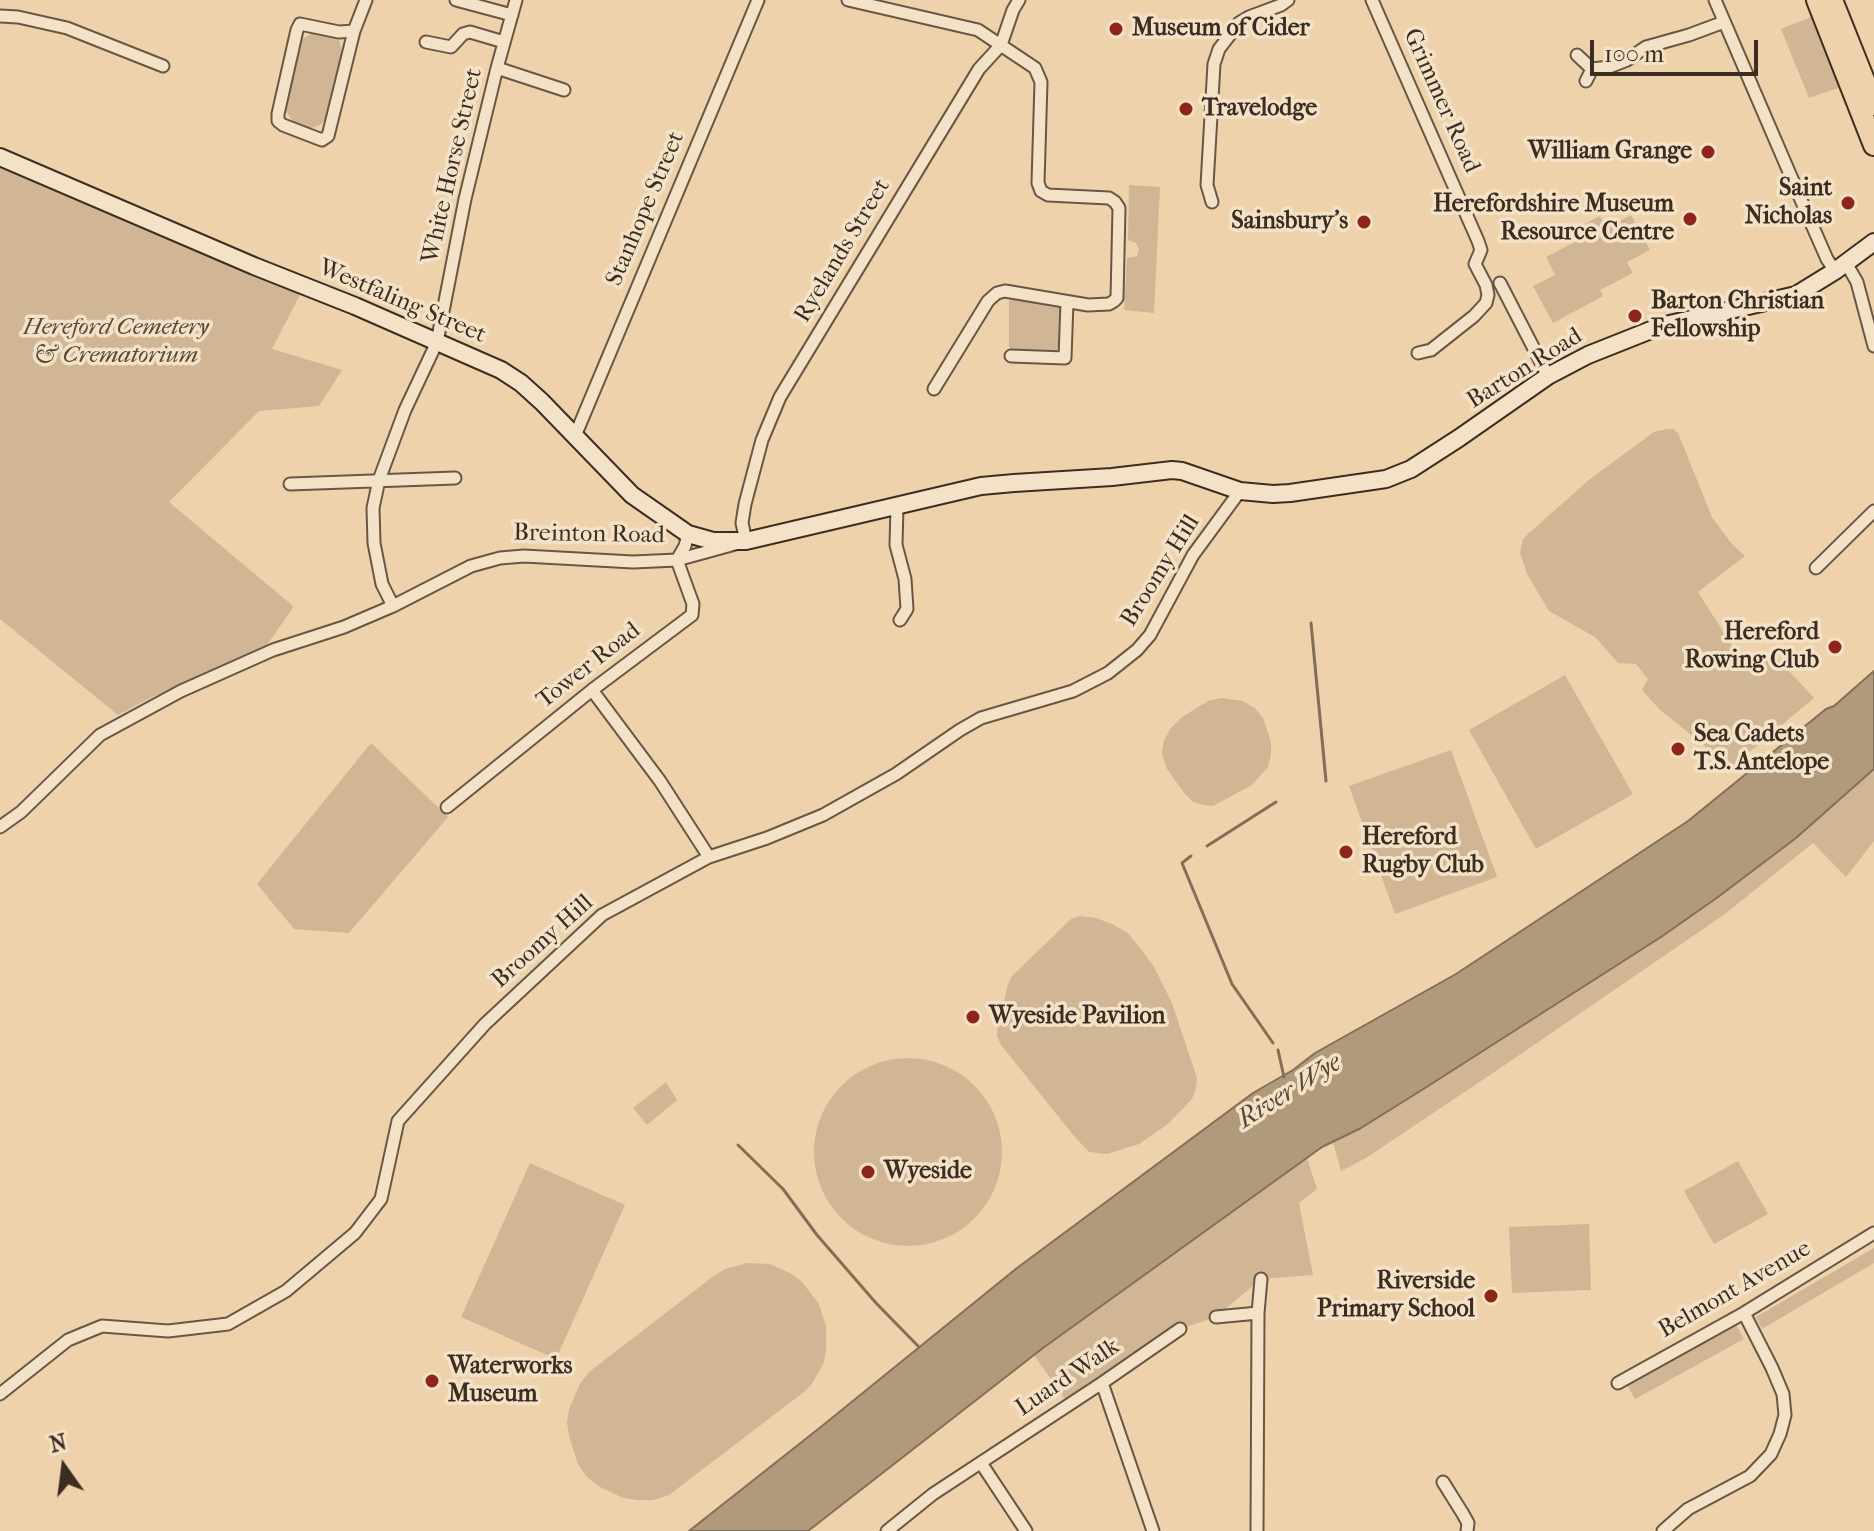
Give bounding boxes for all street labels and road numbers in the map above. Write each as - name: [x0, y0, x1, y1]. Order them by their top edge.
- street label: Grimmer Road: [1396, 24, 1486, 178]
- street label: White Horse Street: [417, 65, 489, 267]
- street label: Stanhope Street: [601, 127, 691, 291]
- street label: Ryelands Street: [789, 174, 897, 328]
- street label: Westfaling Street: [314, 254, 490, 350]
- street label: Barton Road: [1462, 322, 1588, 416]
- street label: Broomy Hill: [1115, 510, 1207, 632]
- street label: Breinton Road: [513, 519, 665, 551]
- street label: Tower Road: [531, 617, 647, 715]
- street label: Broomy Hill: [486, 889, 600, 995]
- street label: Belmont Avenue: [1654, 1235, 1816, 1345]
- street label: Luard Walk: [1011, 1333, 1125, 1423]

